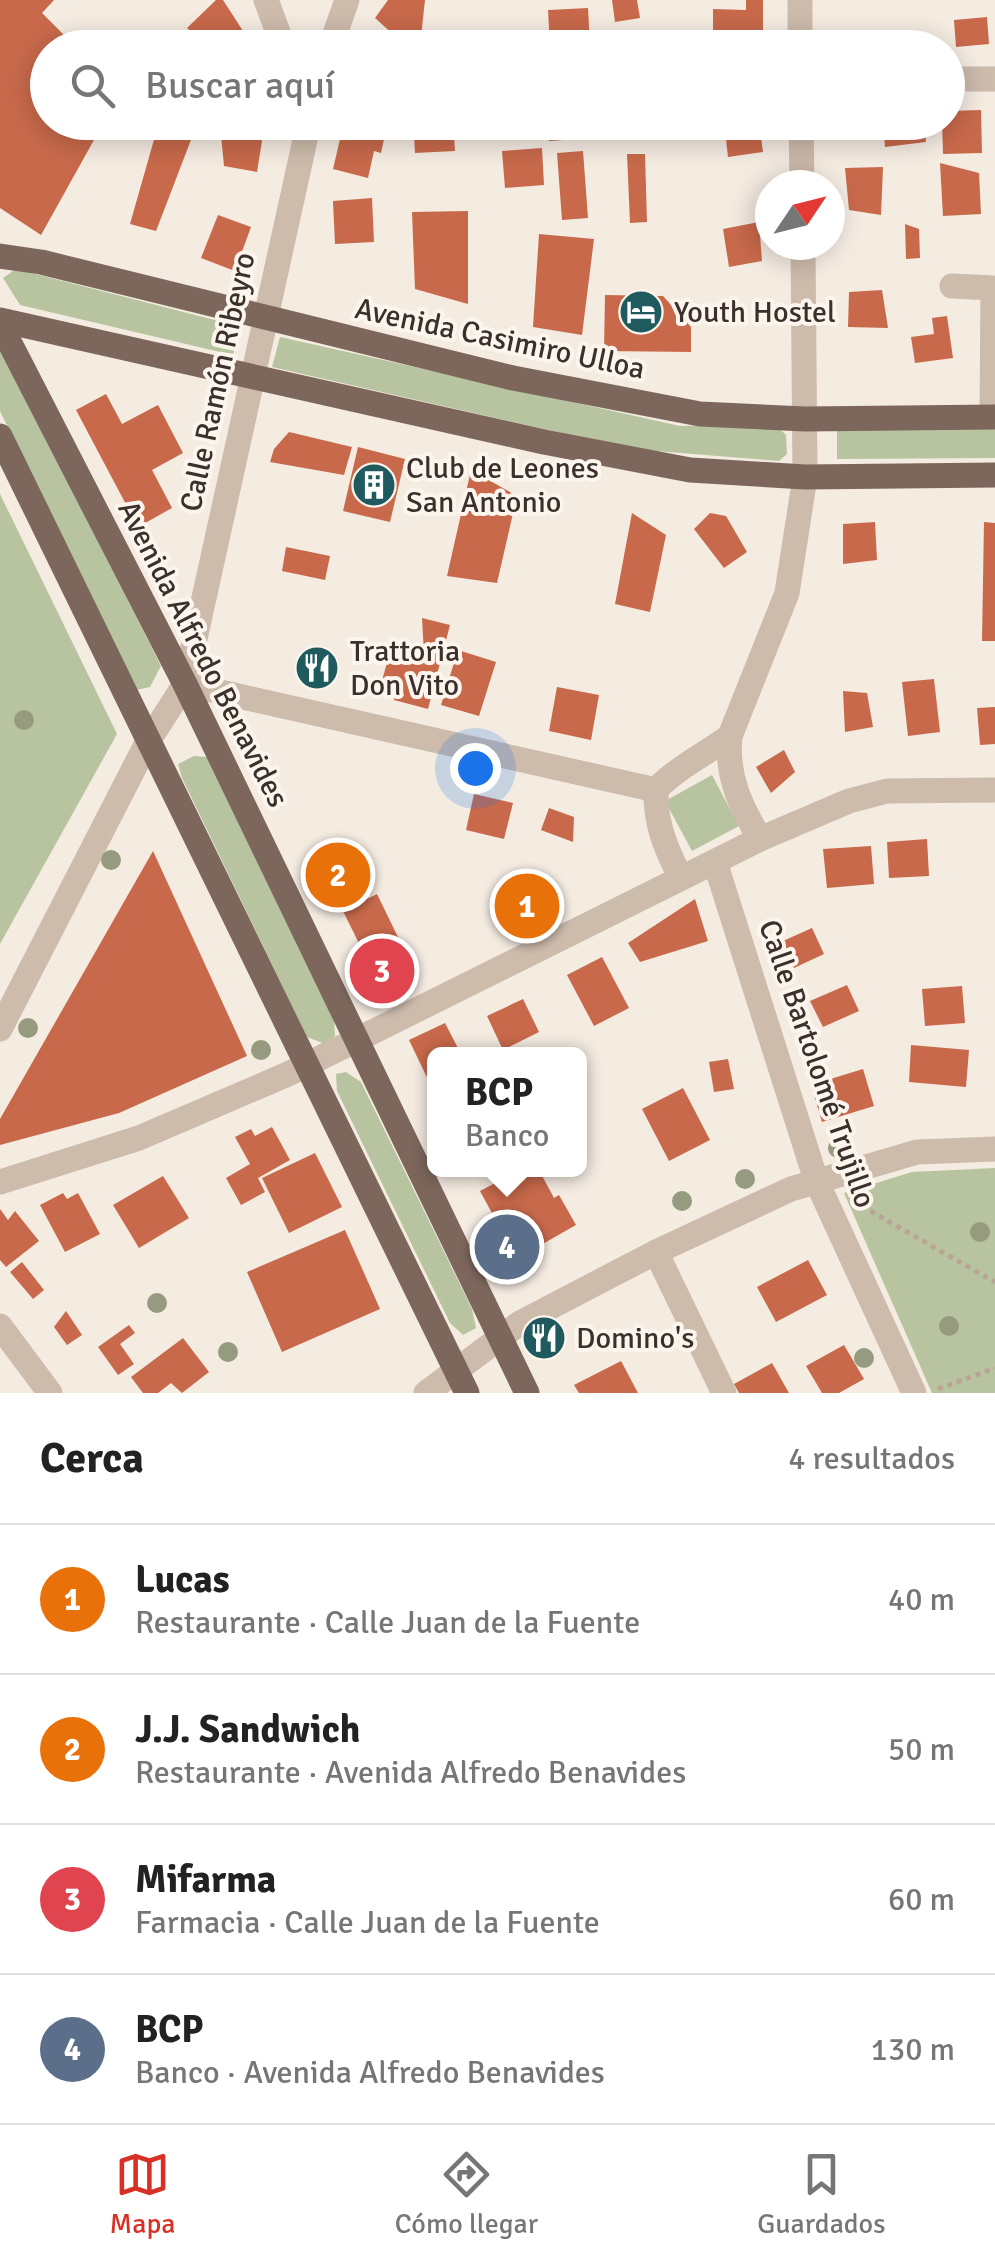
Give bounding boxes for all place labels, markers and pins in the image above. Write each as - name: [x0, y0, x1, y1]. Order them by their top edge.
- hotel icon: Youth Hostel: [618, 289, 664, 335]
- place label: Youth Hostel: [674, 294, 836, 331]
- place label: Club de Leones San Antonio: [406, 450, 599, 521]
- building icon: Club de Leones San Antonio: [351, 462, 397, 508]
- place label: Trattoria Don Vito: [350, 633, 460, 704]
- restaurant icon: Trattoria Don Vito: [294, 645, 340, 691]
- pin: 2: [306, 838, 370, 912]
- pin: 1: [494, 868, 560, 944]
- pin: 3: [350, 934, 414, 1008]
- pin: 4: [474, 1210, 540, 1284]
- restaurant icon: Domino's: [521, 1315, 567, 1361]
- place label: Domino's: [576, 1320, 694, 1357]

